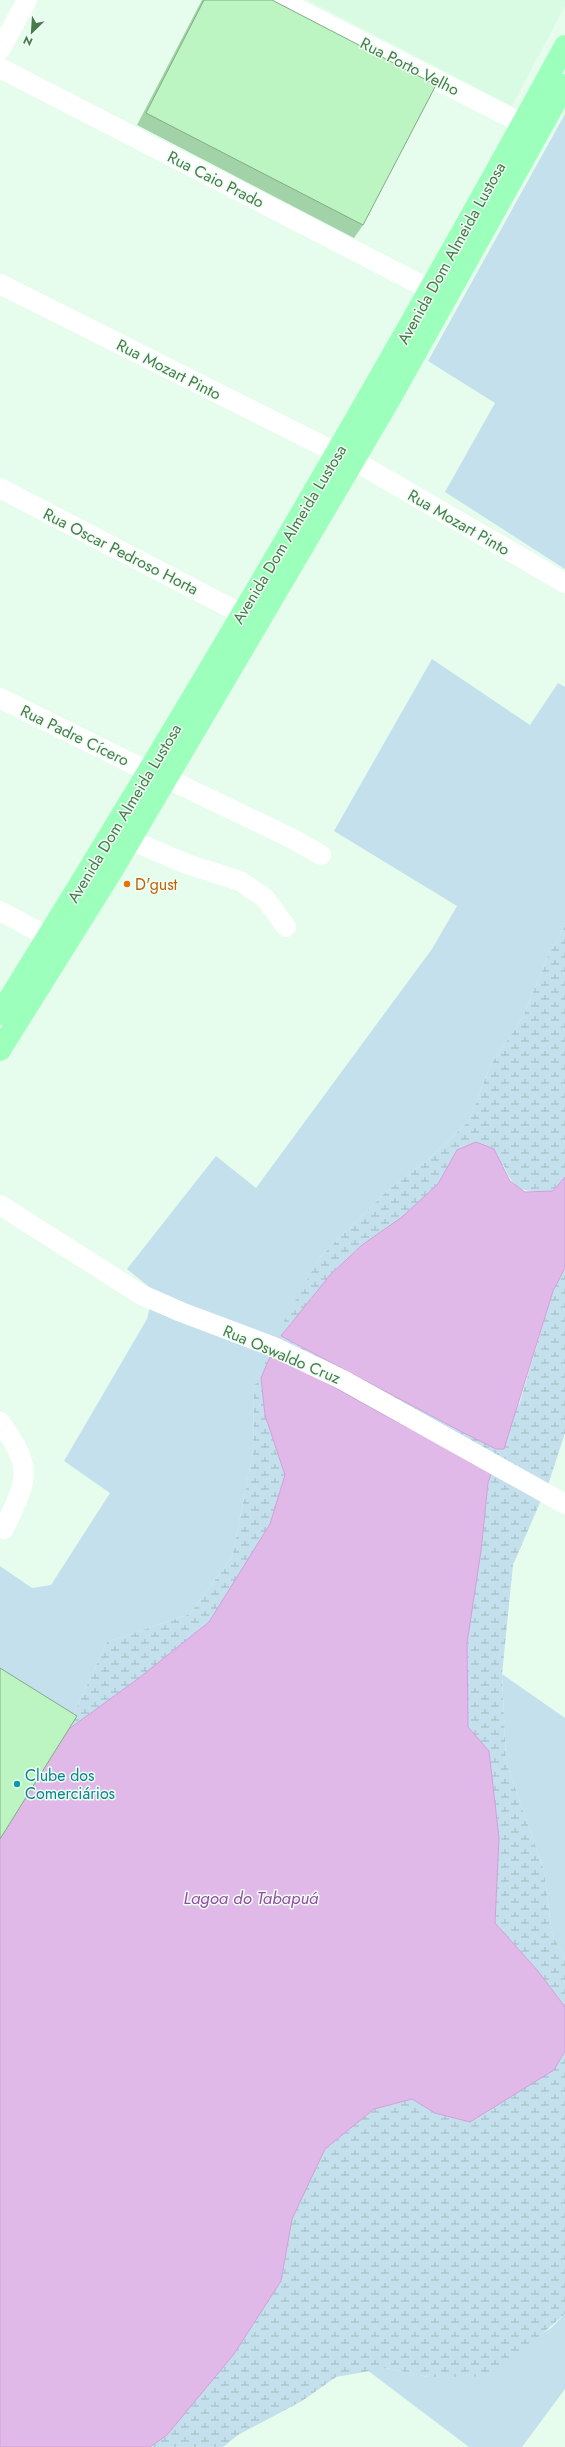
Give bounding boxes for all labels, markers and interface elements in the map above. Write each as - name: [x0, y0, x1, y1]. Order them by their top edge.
- north arrow: [12, 12, 52, 52]
- text: N: [20, 32, 35, 50]
- street label: Rua Porto Velho: [356, 32, 463, 101]
- street label: Rua Caio Prado: [163, 145, 268, 214]
- street label: Avenida Dom Almeida Lustosa: [392, 158, 511, 348]
- street label: Rua Mozart Pinto: [113, 333, 225, 406]
- street label: Avenida Dom Almeida Lustosa: [227, 440, 352, 628]
- street label: Rua Mozart Pinto: [403, 484, 514, 561]
- street label: Rua Oscar Pedroso Horta: [39, 502, 202, 601]
- street label: Rua Padre Cícero: [17, 699, 133, 772]
- street label: Avenida Dom Almeida Lustosa: [62, 719, 187, 907]
- place label: D'gust: [135, 873, 178, 896]
- marker: D'gust: [122, 879, 132, 889]
- street label: Rua Oswaldo Cruz: [219, 1319, 345, 1390]
- place label: Clube dos Comerciários: [25, 1764, 115, 1805]
- marker: Clube dos Comerciários: [12, 1779, 22, 1789]
- water label: Lagoa do Tabapuá: [184, 1886, 319, 1910]

